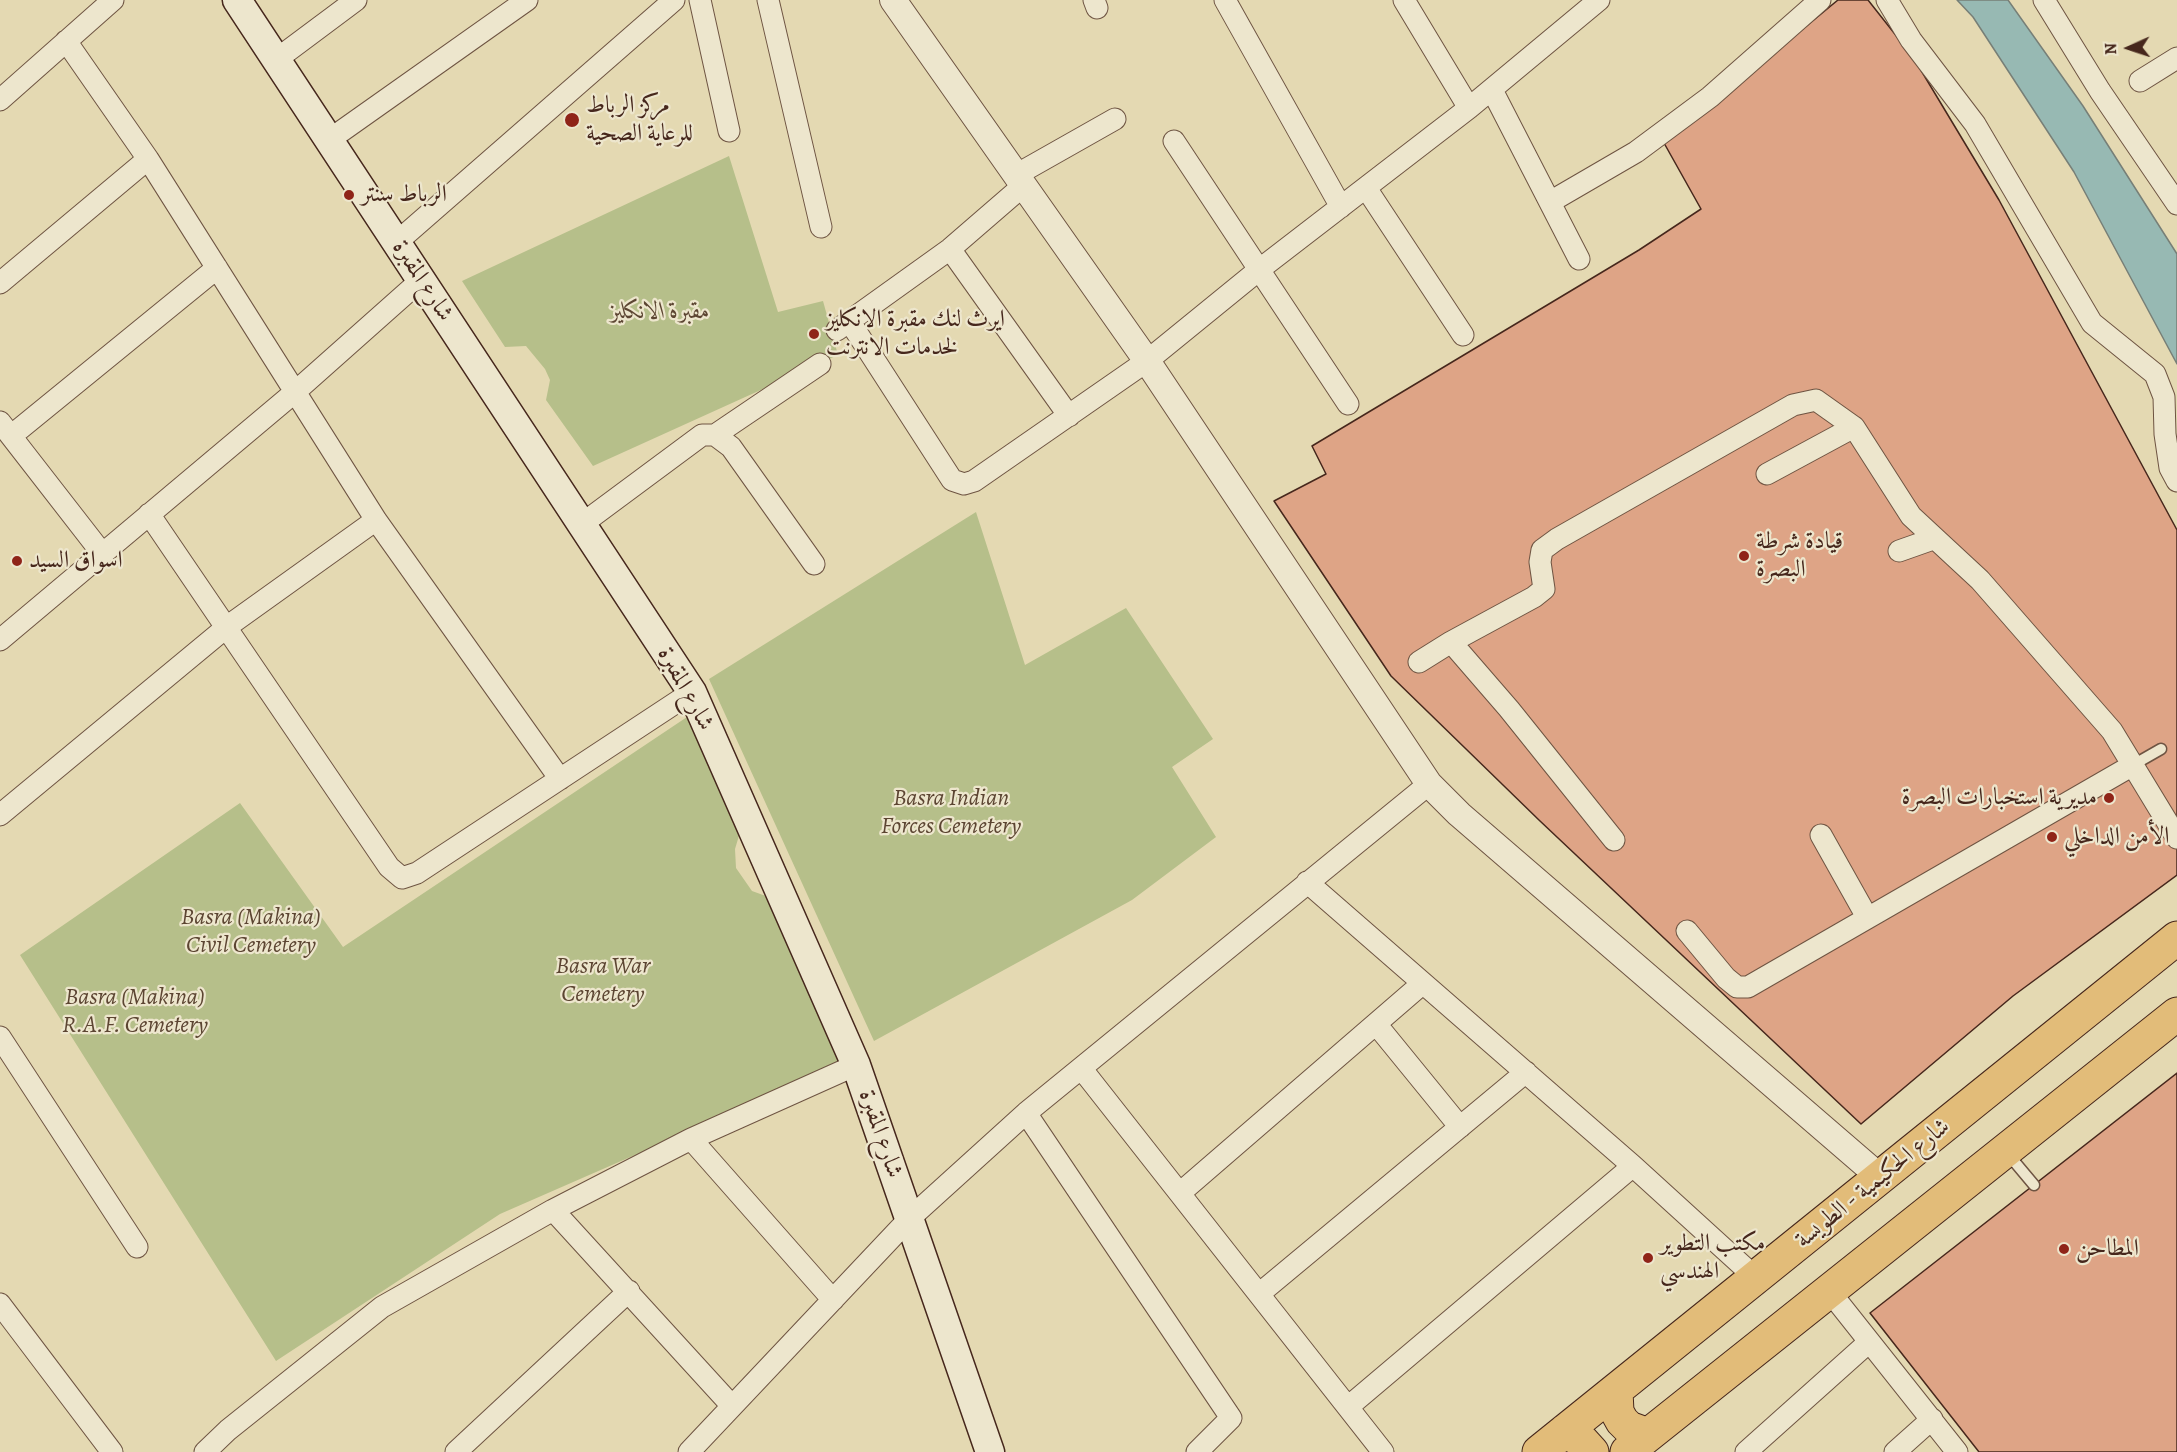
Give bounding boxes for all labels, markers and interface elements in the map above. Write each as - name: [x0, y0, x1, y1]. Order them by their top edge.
- north arrow: [2099, 18, 2159, 78]
- text: N: [2100, 43, 2122, 55]
- place label: مركز الرباط للرعاية الصحية: [586, 92, 693, 148]
- marker: مركز الرباط للرعاية الصحية: [563, 111, 581, 129]
- place label: الرباط سنتر: [361, 181, 447, 209]
- marker: الرباط سنتر: [342, 188, 356, 202]
- street label: شارع المقبرة: [385, 235, 459, 327]
- park label: مقبرة الانكليز: [610, 298, 710, 326]
- place label: ايرث لنك مقبرة الانكليز لخدمات الانترنت: [826, 306, 1005, 362]
- marker: ايرث لنك مقبرة الانكليز لخدمات الانترنت: [807, 327, 821, 341]
- place label: قيادة شرطة البصرة: [1756, 528, 1843, 584]
- place label: اسواق السيد: [29, 547, 123, 575]
- marker: قيادة شرطة البصرة: [1737, 549, 1751, 563]
- marker: اسواق السيد: [10, 554, 24, 568]
- street label: شارع المقبرة: [650, 642, 720, 736]
- place label: مديرية استخبارات البصرة: [1902, 784, 2097, 812]
- park label: Basra Indian Forces Cemetery: [881, 785, 1021, 841]
- marker: مديرية استخبارات البصرة: [2102, 791, 2116, 805]
- place label: الأمن الداخلي: [2064, 823, 2169, 851]
- marker: الأمن الداخلي: [2045, 830, 2059, 844]
- park label: Basra (Makina) Civil Cemetery: [181, 904, 321, 960]
- park label: Basra War Cemetery: [556, 953, 650, 1009]
- park label: Basra (Makina) R.A.F. Cemetery: [62, 984, 208, 1040]
- street label: شارع المقبرة: [852, 1086, 908, 1182]
- street label: شارع الحكيمية - الطويسة: [1790, 1113, 1956, 1255]
- place label: مكتب التطوير الهندسي: [1660, 1230, 1765, 1286]
- place label: المطاحن: [2076, 1235, 2139, 1263]
- marker: المطاحن: [2057, 1242, 2071, 1256]
- marker: مكتب التطوير الهندسي: [1641, 1251, 1655, 1265]

